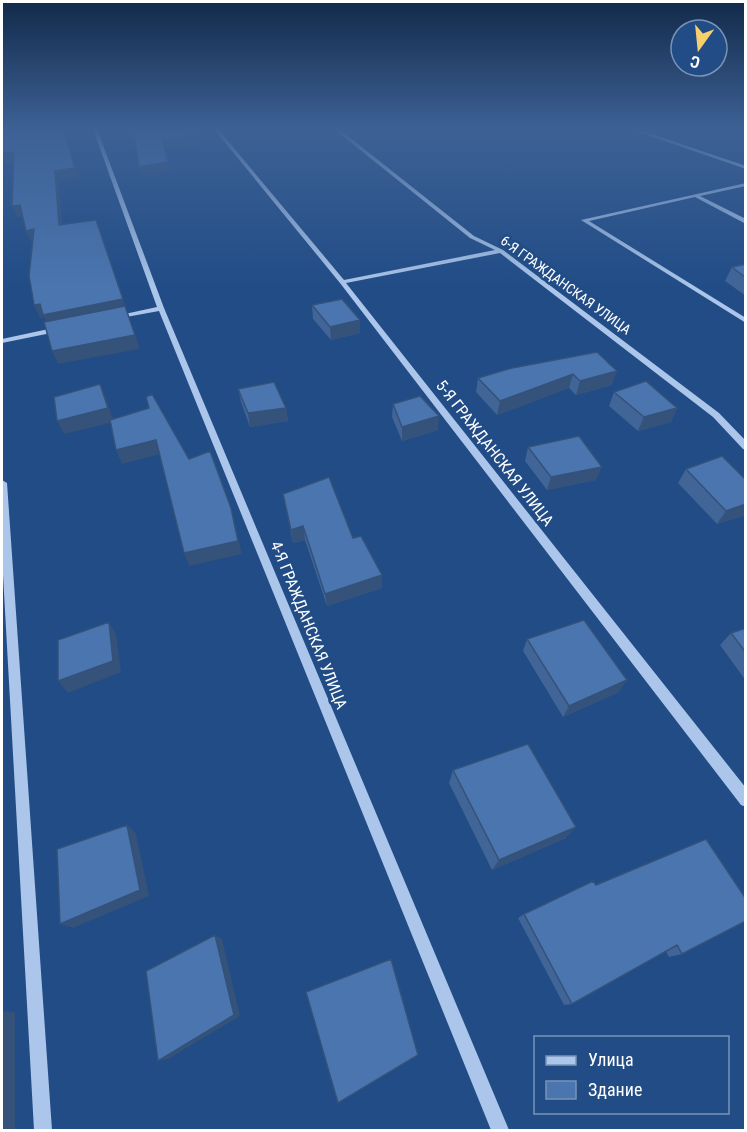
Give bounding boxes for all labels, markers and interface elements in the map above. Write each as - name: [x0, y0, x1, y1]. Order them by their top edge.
- north arrow: [669, 18, 729, 78]
- text: С: [688, 52, 702, 72]
- street label: 6-Я ГРАЖДАНСКАЯ УЛИЦА: [498, 232, 634, 338]
- street label: 5-Я ГРАЖДАНСКАЯ УЛИЦА: [432, 376, 558, 530]
- street label: 4-Я ГРАЖДАНСКАЯ УЛИЦА: [267, 538, 351, 712]
- legend: [534, 1036, 729, 1114]
- text: Улица: [588, 1049, 634, 1070]
- text: Здание: [588, 1079, 642, 1100]

